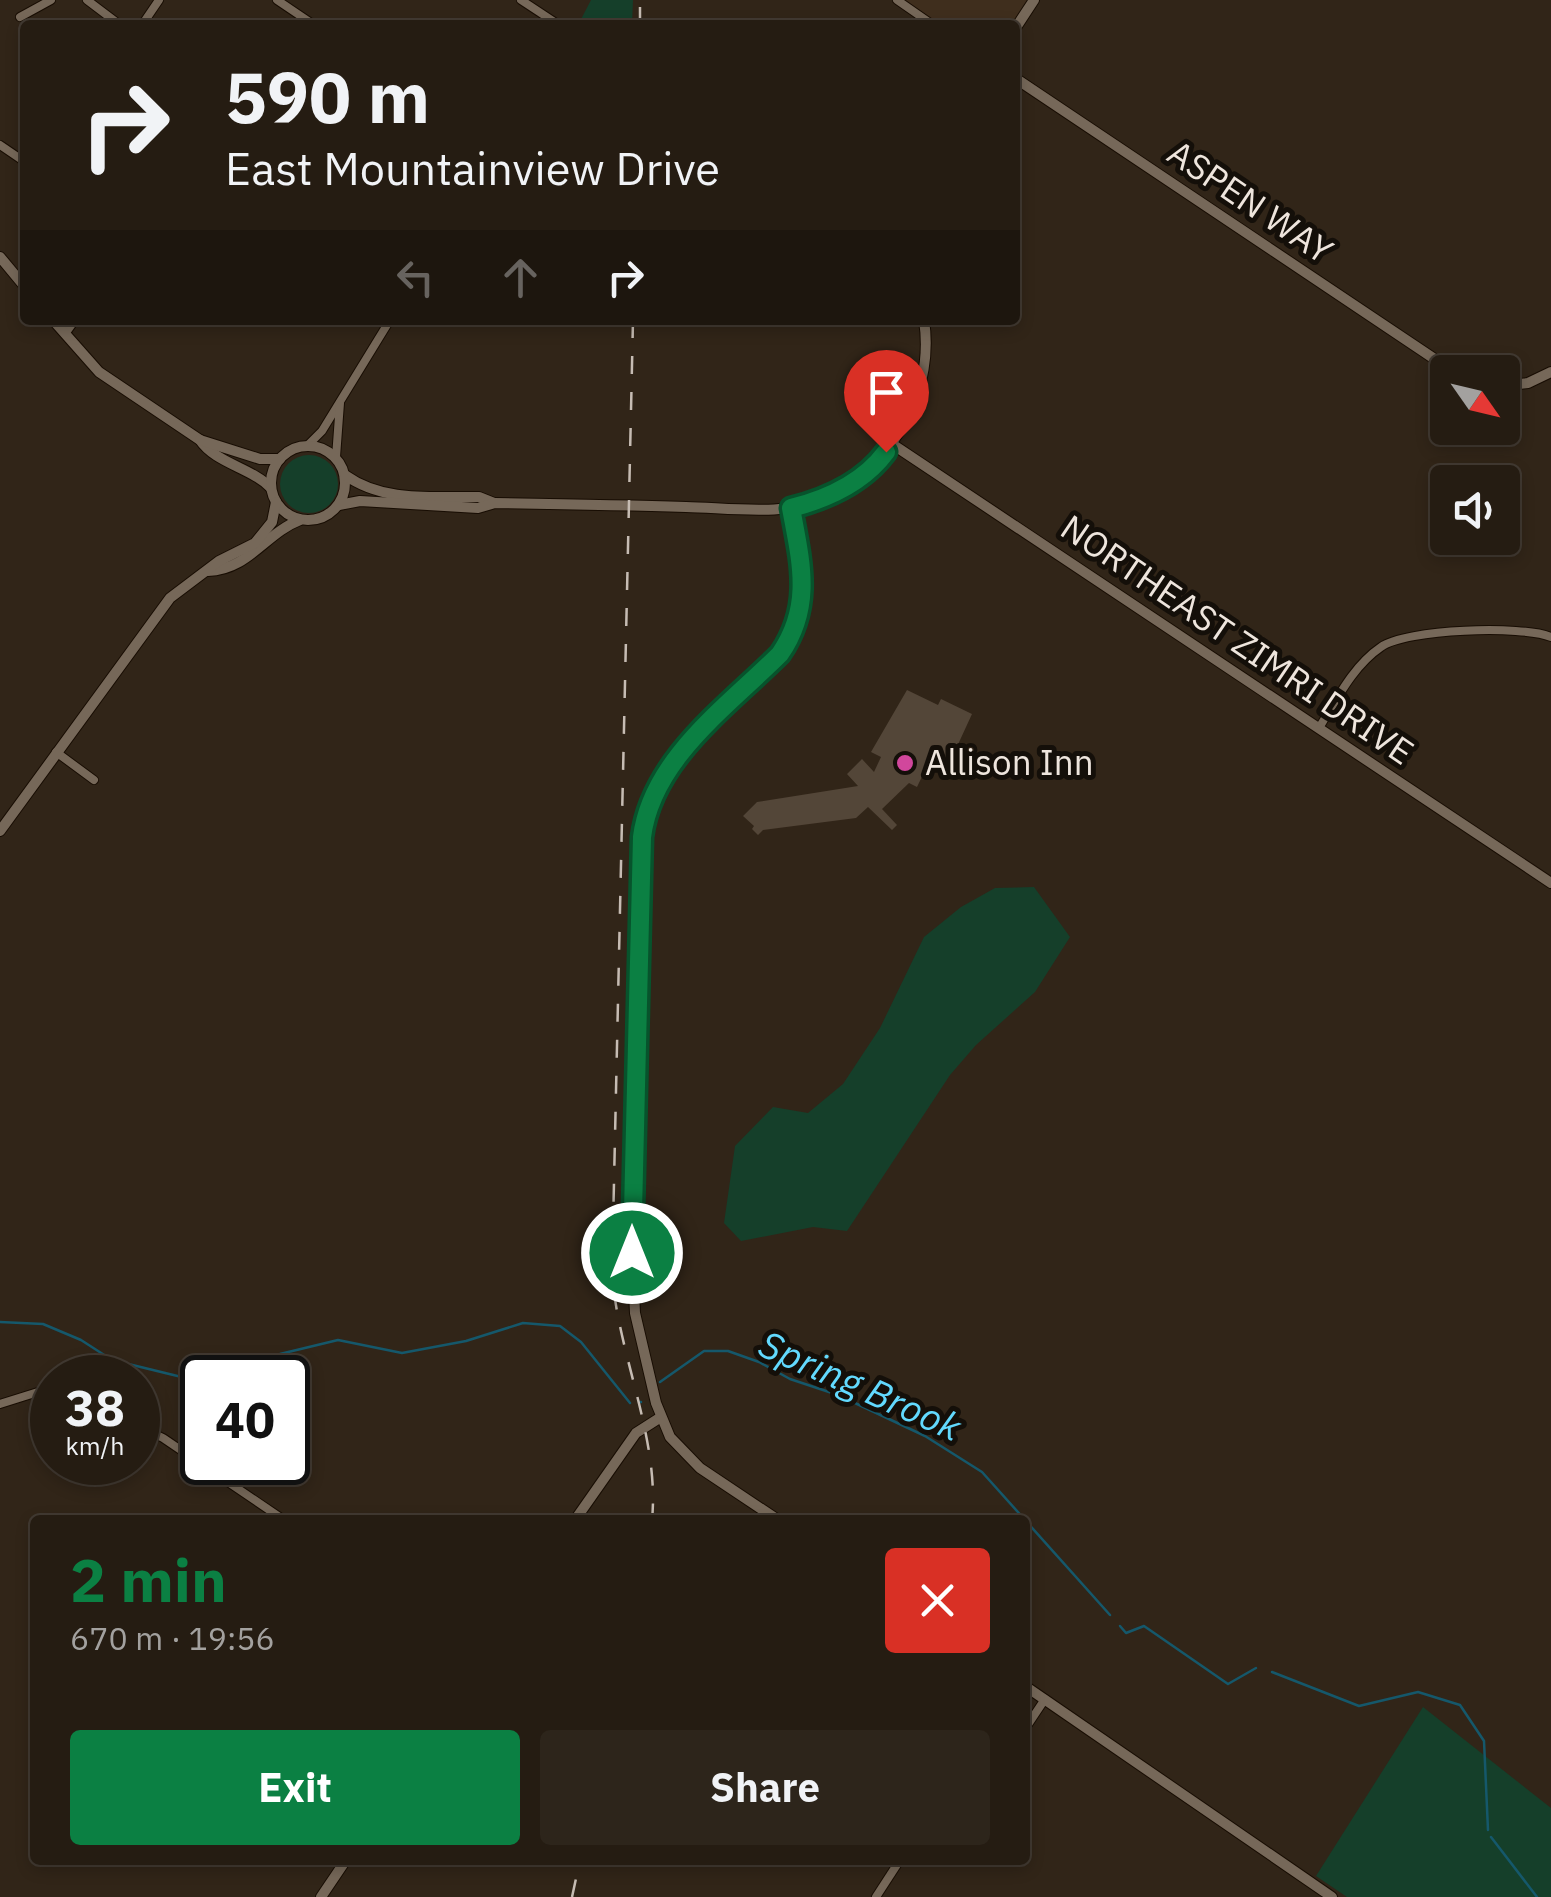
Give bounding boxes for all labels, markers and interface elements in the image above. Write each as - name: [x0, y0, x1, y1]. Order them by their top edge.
- text: 590 m: [225, 51, 430, 142]
- icon: right: [60, 60, 190, 190]
- street label: ASPEN WAY: [1159, 129, 1342, 273]
- text: East Mountainview Drive: [225, 139, 720, 197]
- icon: left: [388, 250, 443, 305]
- icon: ahead: [493, 250, 548, 305]
- icon: right: [598, 250, 653, 305]
- pin: [844, 350, 929, 453]
- north arrow: [1430, 355, 1520, 445]
- map controls: [1430, 355, 1520, 555]
- icon: arrive: [859, 365, 914, 420]
- button: sound: [1430, 465, 1520, 555]
- street label: NORTHEAST ZIMRI DRIVE: [1052, 504, 1423, 775]
- place label: Allison Inn: [925, 739, 1094, 785]
- marker: Allison Inn: [894, 752, 916, 774]
- position arrow: [580, 1201, 684, 1305]
- water label: Spring Brook: [752, 1318, 971, 1452]
- speed limit sign: 40: [180, 1355, 310, 1485]
- text: 38: [65, 1375, 125, 1440]
- text: km/h: [66, 1429, 124, 1462]
- text: 2 min: [70, 1540, 227, 1619]
- button: close: [885, 1548, 990, 1653]
- text: 670 m · 19:56: [70, 1617, 275, 1659]
- button: Exit: [70, 1730, 520, 1845]
- button: Share: [540, 1730, 990, 1845]

